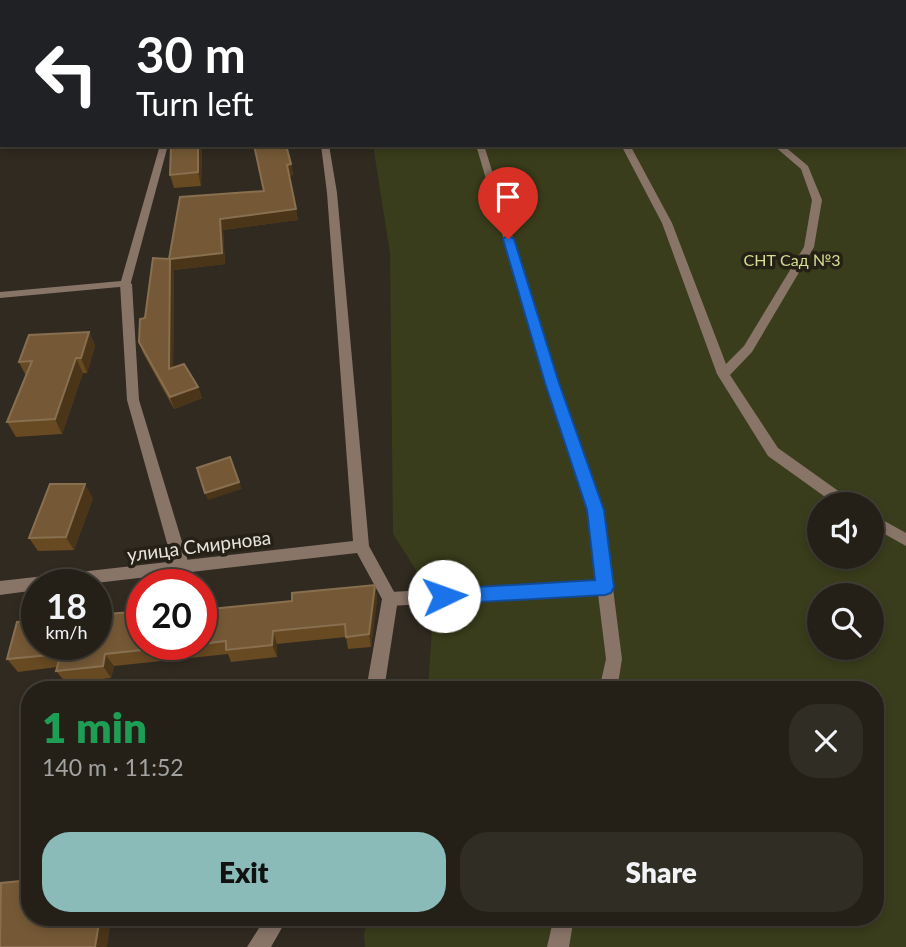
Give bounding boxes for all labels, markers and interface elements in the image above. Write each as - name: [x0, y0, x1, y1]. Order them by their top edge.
- text: 30 m: [136, 25, 246, 83]
- icon: left: [21, 28, 112, 119]
- text: Turn left: [136, 84, 253, 123]
- pin: [478, 167, 538, 239]
- icon: arrive: [489, 178, 527, 216]
- park label: СНТ Сад №3: [744, 250, 840, 269]
- map controls: [807, 492, 884, 660]
- button: sound: [807, 492, 884, 569]
- street label: улица Смирнова: [126, 525, 272, 566]
- position arrow: [407, 559, 481, 633]
- speed limit sign: 20: [126, 569, 217, 660]
- button: search: [807, 583, 884, 660]
- text: 18: [46, 584, 87, 626]
- text: km/h: [45, 621, 88, 643]
- text: 1 min: [42, 702, 147, 752]
- button: close: [789, 704, 863, 778]
- text: 140 m · 11:52: [42, 753, 184, 781]
- button: Exit: [42, 832, 446, 912]
- button: Share: [460, 832, 863, 912]

